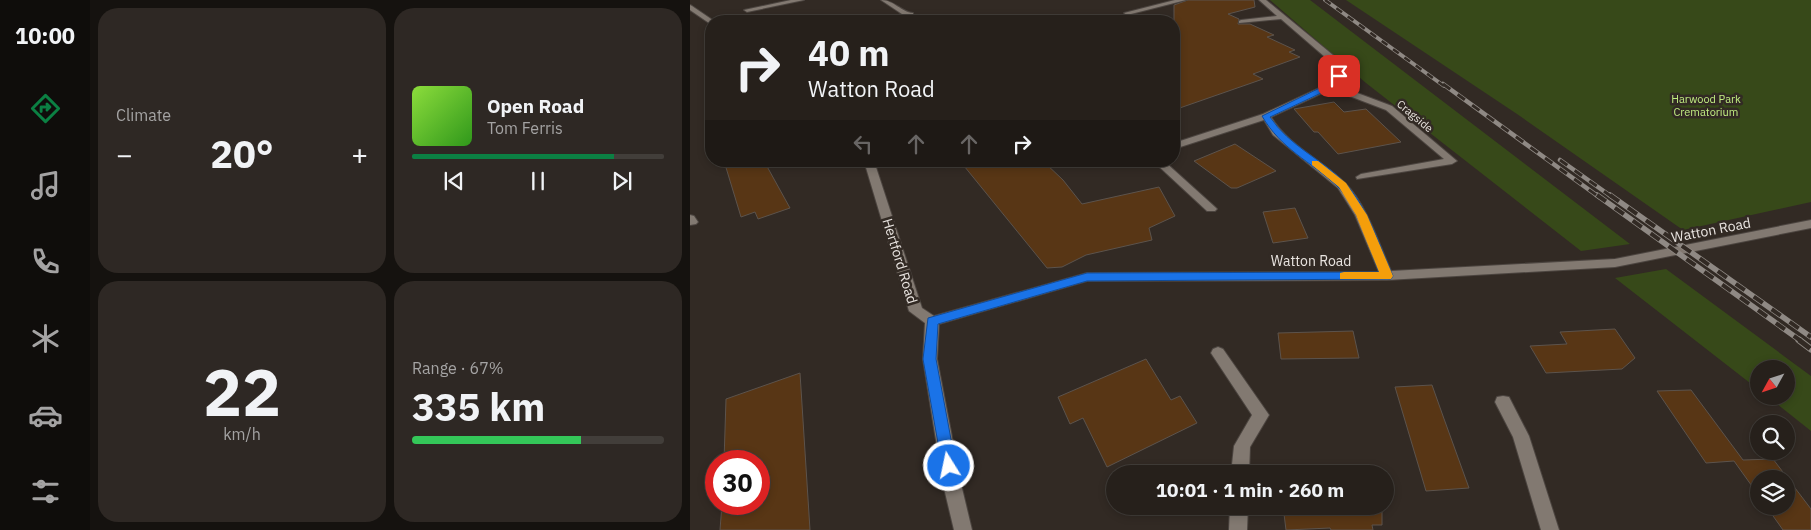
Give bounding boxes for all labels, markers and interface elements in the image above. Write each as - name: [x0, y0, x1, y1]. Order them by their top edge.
- text: 10:00: [15, 21, 75, 50]
- text: 40 m: [808, 30, 890, 76]
- icon: right: [725, 35, 790, 100]
- pin: [1318, 55, 1360, 97]
- icon: arrive: [1325, 62, 1353, 90]
- text: Watton Road: [808, 74, 935, 103]
- icon: directions: [28, 91, 63, 126]
- park label: Harwood Park Crematorium: [1671, 92, 1741, 119]
- text: Open Road: [487, 94, 584, 118]
- street label: Cragside: [1394, 97, 1436, 135]
- text: Climate: [116, 105, 171, 125]
- text: Tom Ferris: [487, 118, 563, 138]
- text: 20°: [210, 129, 274, 178]
- icon: left: [849, 130, 877, 158]
- icon: ahead: [902, 130, 930, 158]
- icon: ahead: [955, 130, 983, 158]
- icon: right: [1008, 130, 1036, 158]
- text: −: [116, 136, 133, 173]
- text: +: [351, 136, 368, 173]
- icon: previous: [440, 167, 468, 195]
- icon: pause: [524, 167, 552, 195]
- icon: next: [608, 167, 636, 195]
- icon: music: [28, 168, 63, 203]
- street label: Watton Road: [1670, 213, 1752, 247]
- street label: Hertford Road: [878, 216, 922, 306]
- icon: phone: [28, 244, 63, 279]
- street label: Watton Road: [1271, 252, 1351, 270]
- icon: climate: [28, 321, 63, 356]
- text: 22: [203, 349, 281, 434]
- text: Range · 67%: [412, 358, 504, 378]
- north arrow: [1750, 360, 1795, 405]
- map controls: [1750, 360, 1795, 515]
- text: 335 km: [412, 382, 545, 431]
- icon: car: [28, 398, 63, 433]
- button: search: [1750, 415, 1795, 460]
- text: km/h: [223, 424, 261, 444]
- position arrow: [922, 439, 974, 491]
- speed limit sign: 30: [705, 450, 770, 515]
- button: layers: [1750, 470, 1795, 515]
- icon: filters: [28, 474, 63, 509]
- text: 10:01 · 1 min · 260 m: [1156, 478, 1344, 502]

